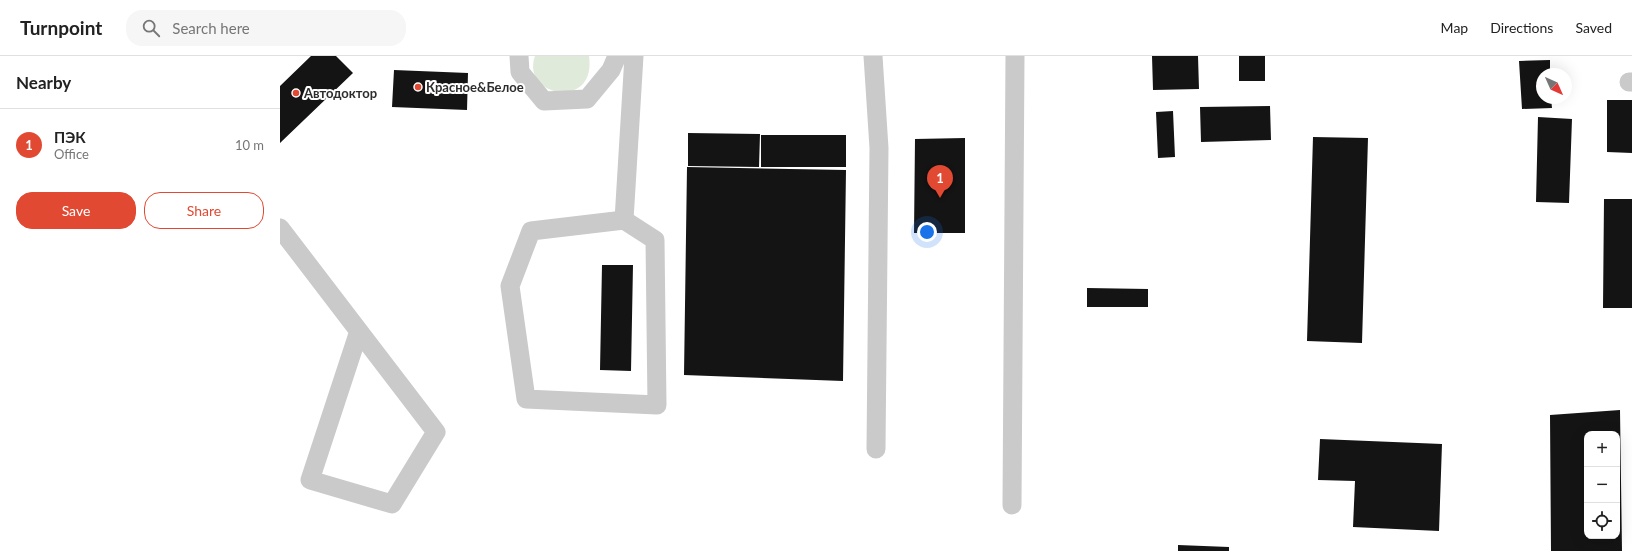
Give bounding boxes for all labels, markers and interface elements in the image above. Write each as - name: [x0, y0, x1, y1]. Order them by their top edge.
- search box: [126, 10, 406, 46]
- text: Turnpoint: [20, 16, 102, 39]
- icon: search: [140, 17, 162, 39]
- text: Search here: [172, 19, 250, 37]
- text: Map: [1441, 19, 1468, 36]
- text: Directions: [1490, 19, 1553, 36]
- text: Saved: [1575, 19, 1612, 36]
- north arrow: [1536, 68, 1572, 104]
- text: Nearby: [16, 72, 71, 93]
- place label: Красное&Белое: [426, 79, 524, 95]
- marker: Красное&Белое: [413, 82, 423, 92]
- place label: Автодоктор: [303, 85, 377, 101]
- marker: Автодоктор: [291, 88, 301, 98]
- text: ПЭК: [54, 128, 86, 146]
- text: 1: [25, 137, 33, 153]
- text: 10 m: [235, 137, 264, 153]
- text: Office: [54, 146, 89, 162]
- pin: 1: [927, 165, 953, 198]
- button: Save: [16, 192, 136, 229]
- button: Share: [144, 192, 264, 229]
- your location: [917, 222, 937, 242]
- map controls: [1584, 431, 1620, 539]
- button: +: [1584, 431, 1620, 467]
- button: −: [1584, 467, 1620, 503]
- button: locate: [1584, 503, 1620, 539]

